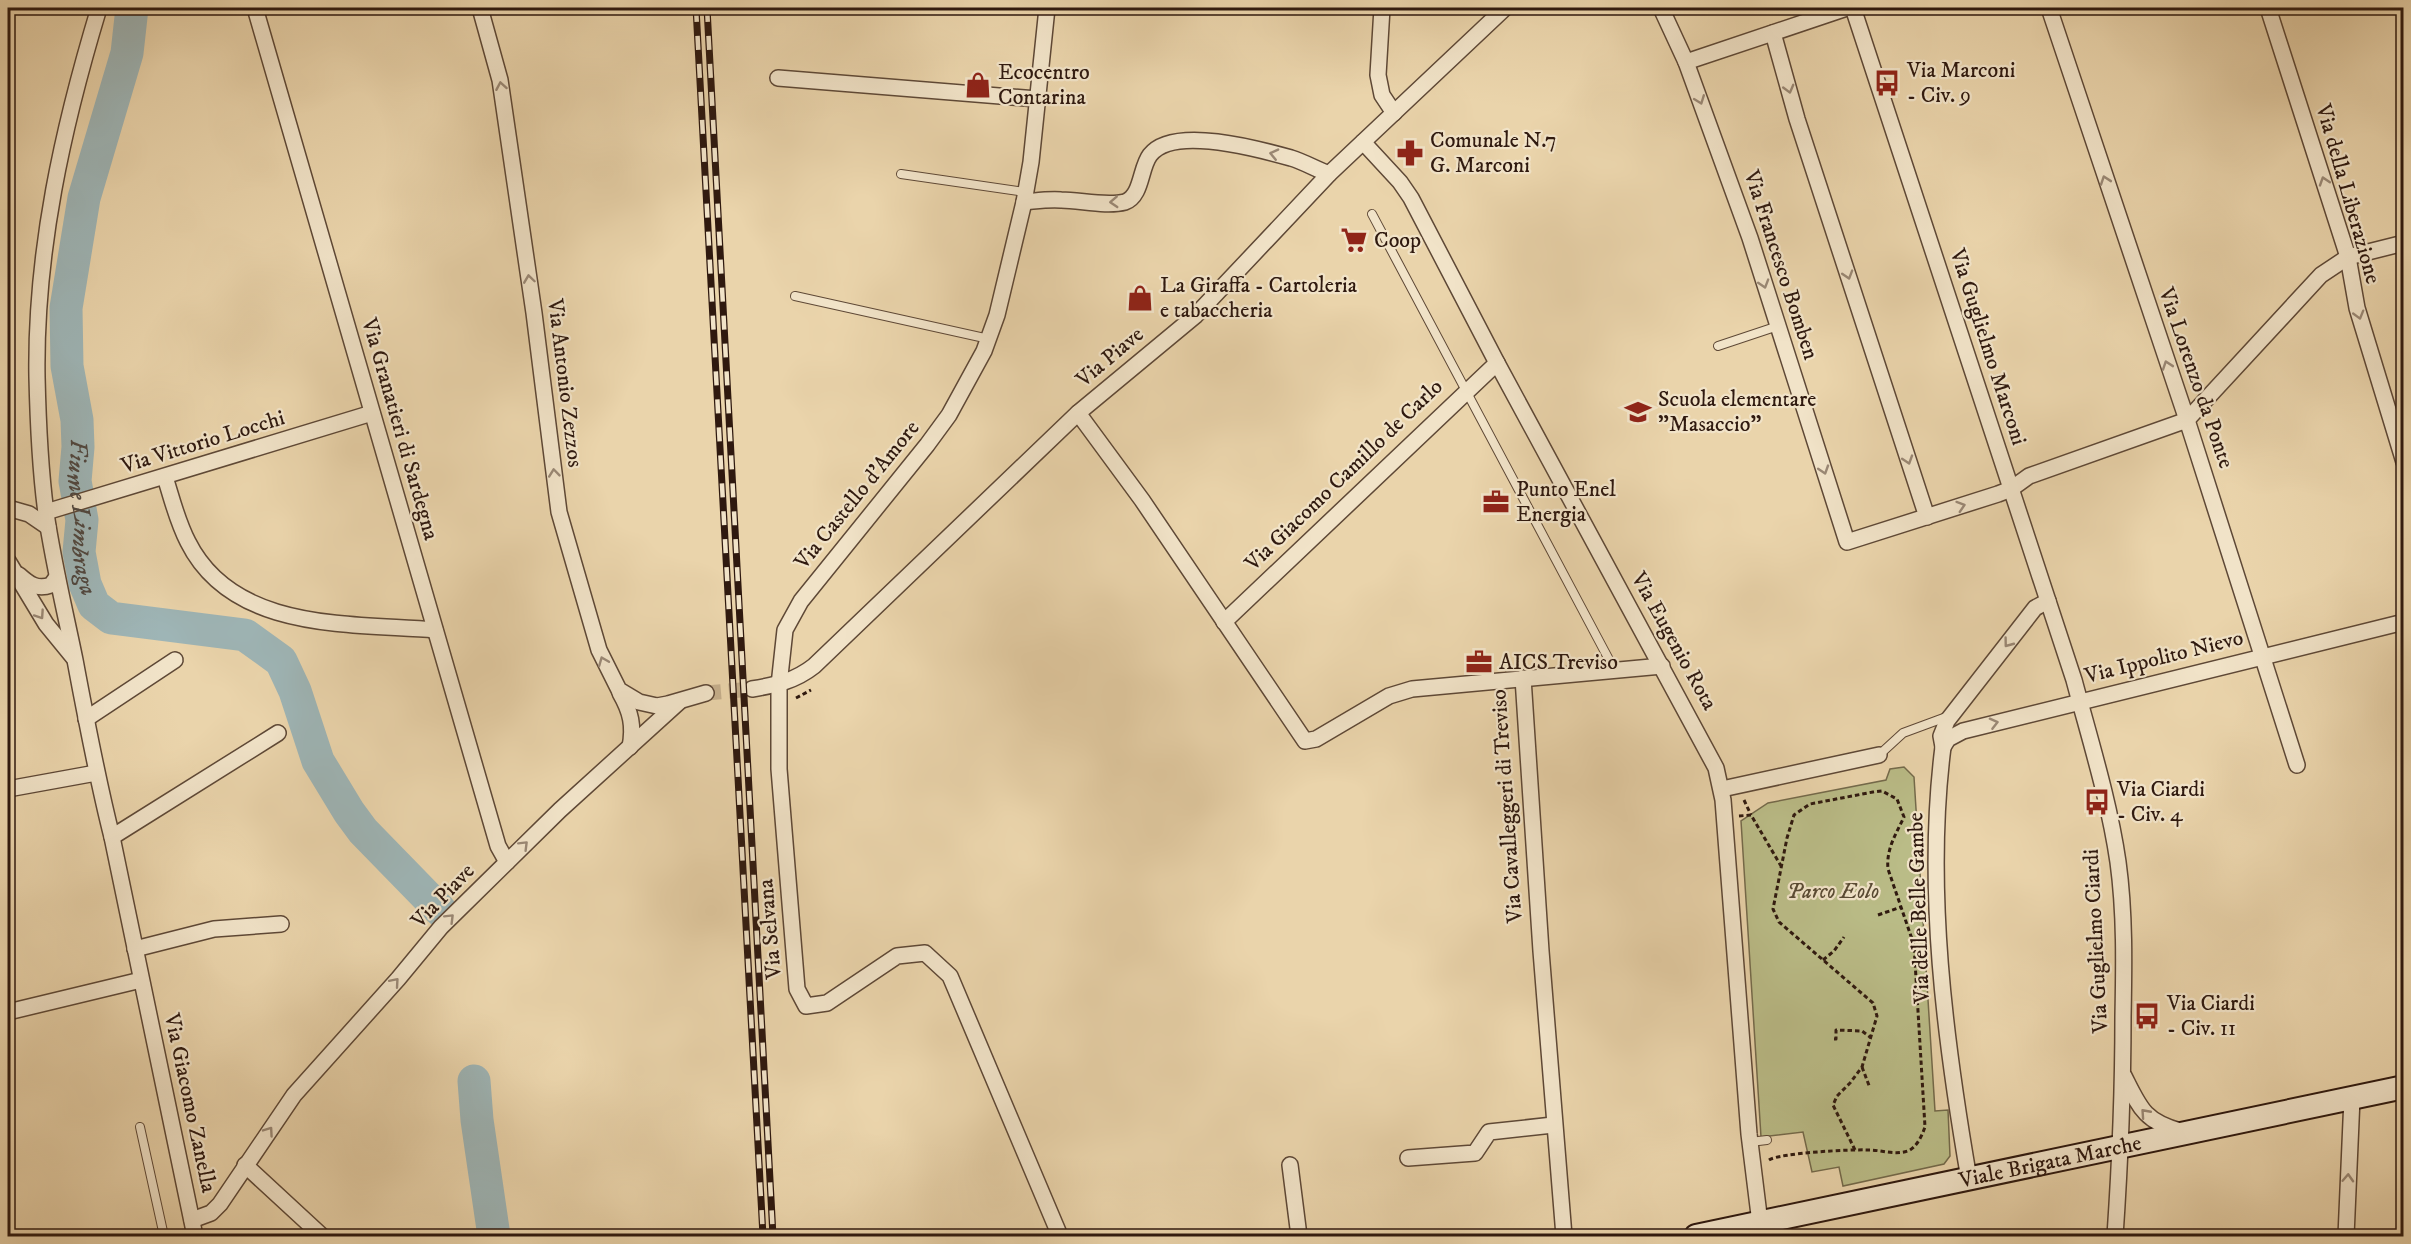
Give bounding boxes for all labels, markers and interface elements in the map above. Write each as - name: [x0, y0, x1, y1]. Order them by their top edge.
- place label: Via Marconi - Civ. 9: [1906, 57, 2015, 109]
- place label: Ecocentro Contarina: [998, 59, 1090, 111]
- bus stop icon: Via Marconi - Civ. 9: [1872, 68, 1902, 98]
- shop icon: Ecocentro Contarina: [963, 70, 993, 100]
- one-way arrow: [495, 82, 507, 91]
- one-way arrow: [1782, 83, 1794, 94]
- one-way arrow: [1693, 94, 1705, 105]
- street label: Via della Liberazione: [2309, 100, 2387, 287]
- place label: Comunale N.7 G. Marconi: [1430, 127, 1557, 179]
- pharmacy icon: Comunale N.7 G. Marconi: [1395, 138, 1425, 168]
- one-way arrow: [1269, 149, 1279, 162]
- street label: Via Francesco Bomben: [1737, 166, 1825, 364]
- one-way arrow: [2100, 175, 2113, 186]
- one-way arrow: [2319, 176, 2331, 187]
- one-way arrow: [1110, 196, 1119, 209]
- supermarket icon: Coop: [1339, 225, 1369, 255]
- place label: Coop: [1374, 227, 1421, 254]
- street label: Via Guglielmo Marconi: [1943, 244, 2033, 449]
- one-way arrow: [1841, 269, 1853, 280]
- place label: La Giraffa - Cartoleria e tabaccheria: [1160, 272, 1358, 324]
- one-way arrow: [524, 274, 536, 284]
- one-way arrow: [1757, 278, 1770, 289]
- shop icon: La Giraffa - Cartoleria e tabaccheria: [1125, 283, 1155, 313]
- street label: Via Lorenzo da Ponte: [2152, 283, 2240, 472]
- street label: Via Antonio Zezzos: [541, 296, 589, 469]
- one-way arrow: [2352, 309, 2364, 319]
- street label: Via Granatieri di Sardegna: [355, 314, 445, 544]
- street label: Via Piave: [1070, 321, 1149, 394]
- one-way arrow: [2162, 360, 2175, 371]
- street label: Via Giacomo Camillo de Carlo: [1239, 373, 1449, 577]
- place label: Scuola elementare "Masaccio": [1658, 386, 1816, 438]
- school or university icon: Scuola elementare "Masaccio": [1623, 397, 1653, 427]
- street label: Via Vittorio Locchi: [117, 404, 288, 480]
- street label: Via Castello d'Amore: [788, 415, 925, 576]
- water label: Fiume Limbraga: [59, 439, 103, 600]
- one-way arrow: [1901, 454, 1913, 465]
- one-way arrow: [1817, 464, 1829, 475]
- one-way arrow: [548, 468, 561, 477]
- place label: Punto Enel Energia: [1516, 476, 1616, 528]
- office icon: Punto Enel Energia: [1481, 487, 1511, 517]
- one-way arrow: [1955, 501, 1966, 513]
- street label: Via Eugenio Rota: [1624, 566, 1723, 715]
- one-way arrow: [33, 609, 44, 620]
- street label: Via Ippolito Nievo: [2081, 624, 2246, 690]
- one-way arrow: [2005, 636, 2016, 647]
- office icon: AICS Treviso: [1464, 647, 1494, 677]
- place label: AICS Treviso: [1499, 649, 1618, 676]
- one-way arrow: [598, 656, 610, 667]
- street label: Via Cavalleggeri di Treviso: [1485, 688, 1529, 925]
- one-way arrow: [1988, 718, 1998, 731]
- place label: Via Ciardi - Civ. 4: [2116, 776, 2205, 828]
- bus stop icon: Via Ciardi - Civ. 4: [2082, 787, 2112, 817]
- street label: Via delle Belle Gambe: [1902, 812, 1936, 1005]
- one-way arrow: [517, 842, 528, 852]
- street label: Via Guglielmo Ciardi: [2078, 848, 2114, 1035]
- street label: Via Piave: [405, 858, 480, 935]
- street label: Via Selvana: [752, 877, 788, 981]
- park label: Parco Eolo: [1787, 878, 1879, 905]
- one-way arrow: [443, 914, 454, 925]
- one-way arrow: [388, 978, 399, 989]
- place label: Via Ciardi - Civ. 11: [2166, 990, 2255, 1042]
- bus stop icon: Via Ciardi - Civ. 11: [2132, 1001, 2162, 1031]
- street label: Via Giacomo Zanella: [158, 1010, 222, 1196]
- one-way arrow: [2141, 1109, 2152, 1119]
- one-way arrow: [262, 1126, 273, 1137]
- street label: Viale Brigata Marche: [1956, 1129, 2144, 1194]
- one-way arrow: [2342, 1174, 2355, 1183]

